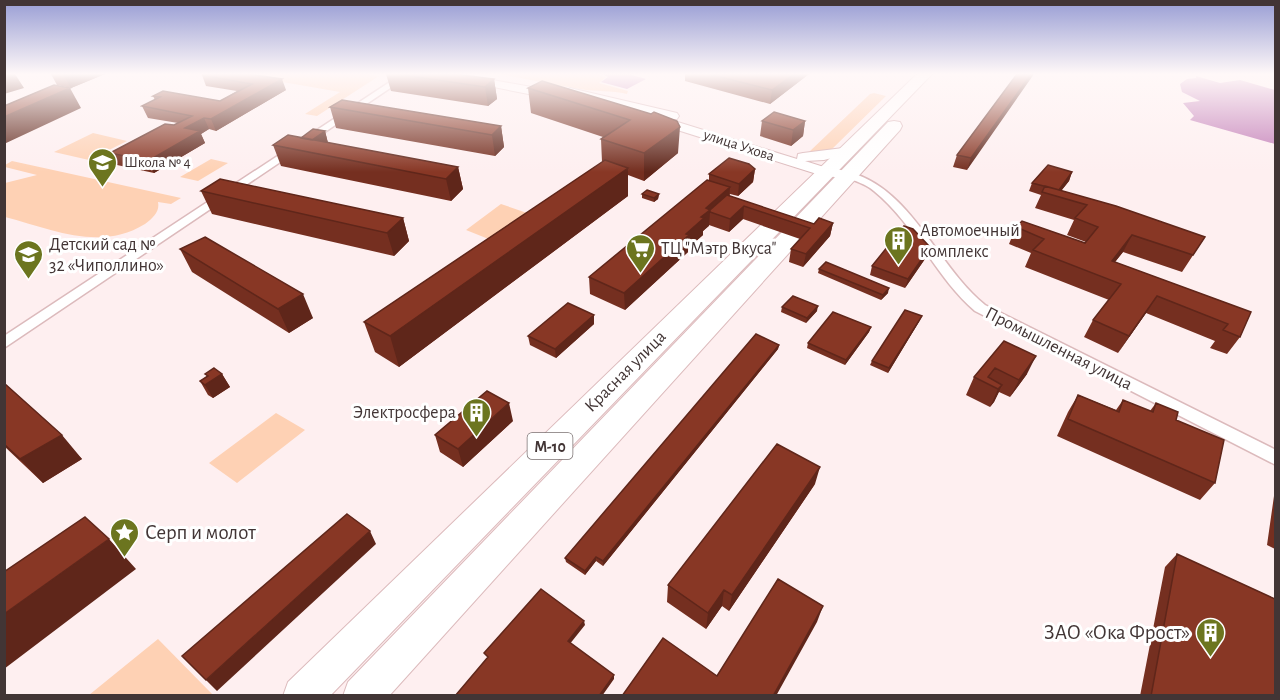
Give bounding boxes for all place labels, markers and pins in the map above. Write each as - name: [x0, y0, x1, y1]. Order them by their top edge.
- school or university icon: Школа № 4: [87, 146, 119, 188]
- place label: Школа № 4: [124, 155, 191, 170]
- place label: Автомоечный комплекс: [920, 222, 1020, 261]
- building icon: Автомоечный комплекс: [883, 224, 915, 266]
- supermarket icon: ТЦ "Мэтр Вкуса": [624, 232, 656, 274]
- place label: Детский сад № 32 «Чиполлино»: [49, 236, 164, 275]
- school or university icon: Детский сад № 32 «Чиполлино»: [12, 238, 44, 280]
- place label: ТЦ "Мэтр Вкуса": [661, 240, 777, 258]
- building icon: Электросфера: [461, 396, 493, 438]
- place label: Электросфера: [353, 404, 456, 422]
- place icon: Серп и молот: [108, 516, 140, 558]
- place label: Серп и молот: [145, 522, 256, 543]
- building icon: ЗАО «Ока Фрост»: [1195, 616, 1227, 658]
- place label: ЗАО «Ока Фрост»: [1044, 622, 1190, 643]

